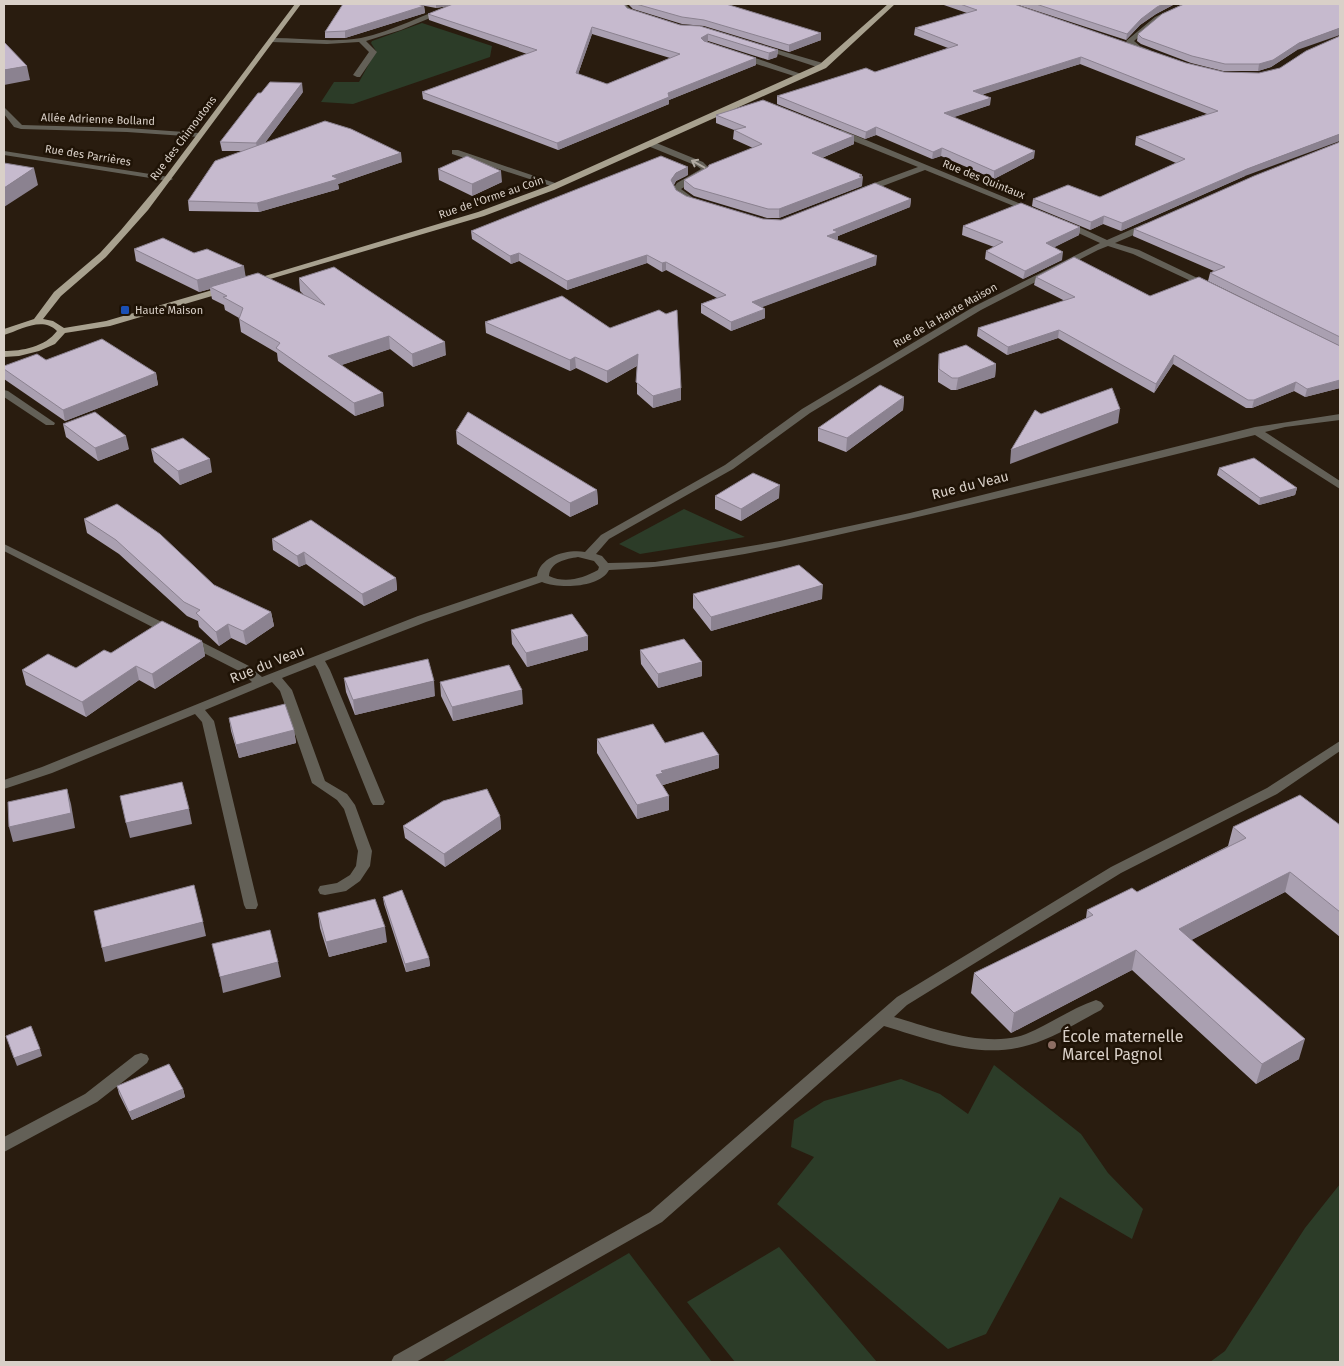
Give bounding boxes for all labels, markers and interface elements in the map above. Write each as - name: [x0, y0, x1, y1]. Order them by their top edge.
- street label: Rue des Chimoutons: [147, 94, 219, 183]
- street label: Allée Adrienne Bolland: [41, 111, 155, 128]
- street label: Rue des Parrières: [44, 142, 132, 169]
- street label: Rue des Quintaux: [941, 157, 1028, 202]
- one-way arrow: [691, 159, 705, 169]
- street label: Rue de l'Orme au Coin: [437, 173, 545, 222]
- street label: Rue de la Haute Maison: [891, 280, 999, 351]
- marker: Haute Maison: [119, 304, 131, 316]
- place label: Haute Maison: [135, 304, 203, 317]
- street label: Rue du Veau: [930, 468, 1010, 503]
- street label: Rue du Veau: [227, 642, 307, 687]
- place label: École maternelle Marcel Pagnol: [1062, 1026, 1183, 1064]
- marker: École maternelle Marcel Pagnol: [1046, 1039, 1058, 1051]

